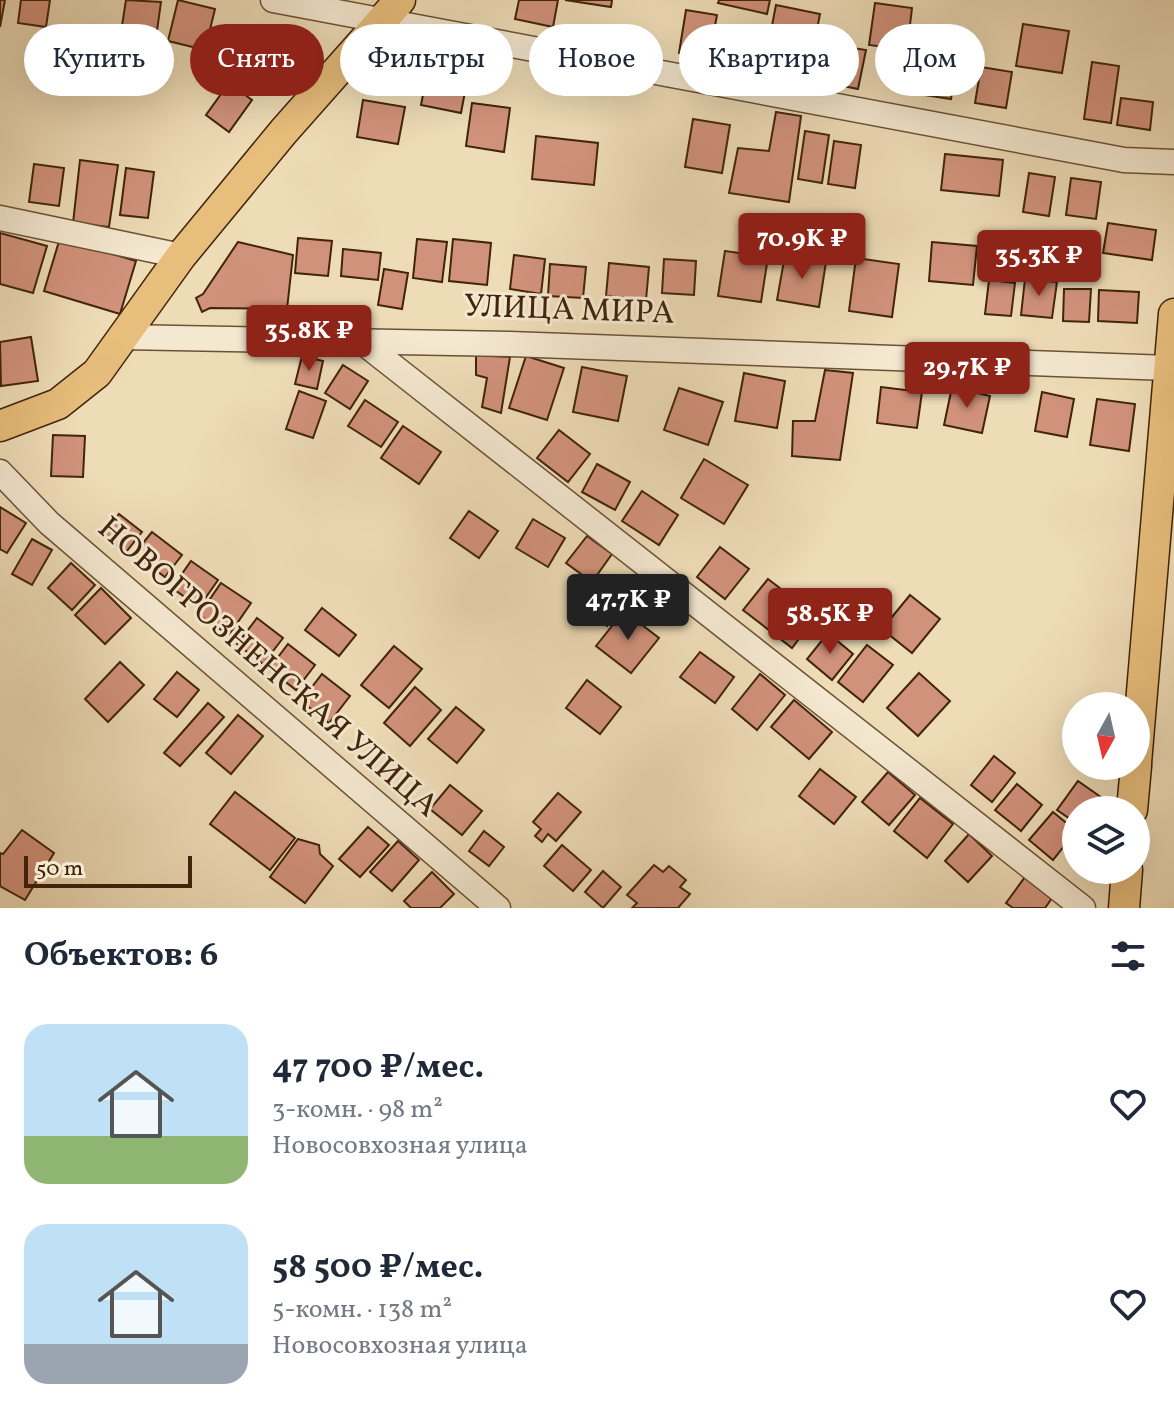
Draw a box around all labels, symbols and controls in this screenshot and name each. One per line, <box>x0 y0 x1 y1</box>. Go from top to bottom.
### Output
chip: Купить <box>24 24 174 96</box>
chip: Снять <box>190 24 324 96</box>
chip: Фильтры <box>340 24 513 96</box>
chip: Новое <box>529 24 663 96</box>
chip: Квартира <box>679 24 859 96</box>
chip: Дом <box>875 24 985 96</box>
pin: 70.9K ₽ <box>728 213 876 281</box>
text: 70.9K ₽ <box>756 221 848 257</box>
pin: 35.3K ₽ <box>965 230 1113 298</box>
text: 35.3K ₽ <box>995 238 1083 274</box>
street label: УЛИЦА МИРА <box>463 285 675 337</box>
pin: 35.8K ₽ <box>235 305 383 373</box>
text: 35.8K ₽ <box>264 313 354 349</box>
pin: 29.7K ₽ <box>893 342 1041 410</box>
text: 29.7K ₽ <box>923 350 1011 386</box>
street label: НОВОГРОЗНЕНСКАЯ УЛИЦА <box>87 508 447 828</box>
pin: 47.7K ₽ <box>554 574 702 642</box>
text: 47.7K ₽ <box>585 582 671 618</box>
pin: 58.5K ₽ <box>756 588 904 656</box>
text: 58.5K ₽ <box>786 596 874 632</box>
north arrow <box>1062 692 1150 780</box>
map controls <box>1062 692 1150 884</box>
button: layers <box>1062 796 1150 884</box>
scale bar <box>24 852 192 888</box>
text: 50 m <box>36 854 83 885</box>
text: Объектов: 6 <box>24 933 219 980</box>
icon: filters <box>1106 934 1150 978</box>
text: 47 700 ₽/мес. <box>272 1045 484 1092</box>
icon: home <box>88 1056 184 1152</box>
icon: heart <box>1106 1082 1150 1126</box>
text: 3-комн. · 98 m² <box>272 1092 443 1128</box>
text: Новосовхозная улица <box>272 1128 528 1164</box>
text: 58 500 ₽/мес. <box>272 1245 483 1292</box>
icon: home <box>88 1256 184 1352</box>
icon: heart <box>1106 1282 1150 1326</box>
text: 5-комн. · 138 m² <box>272 1292 452 1328</box>
text: Новосовхозная улица <box>272 1328 528 1364</box>

